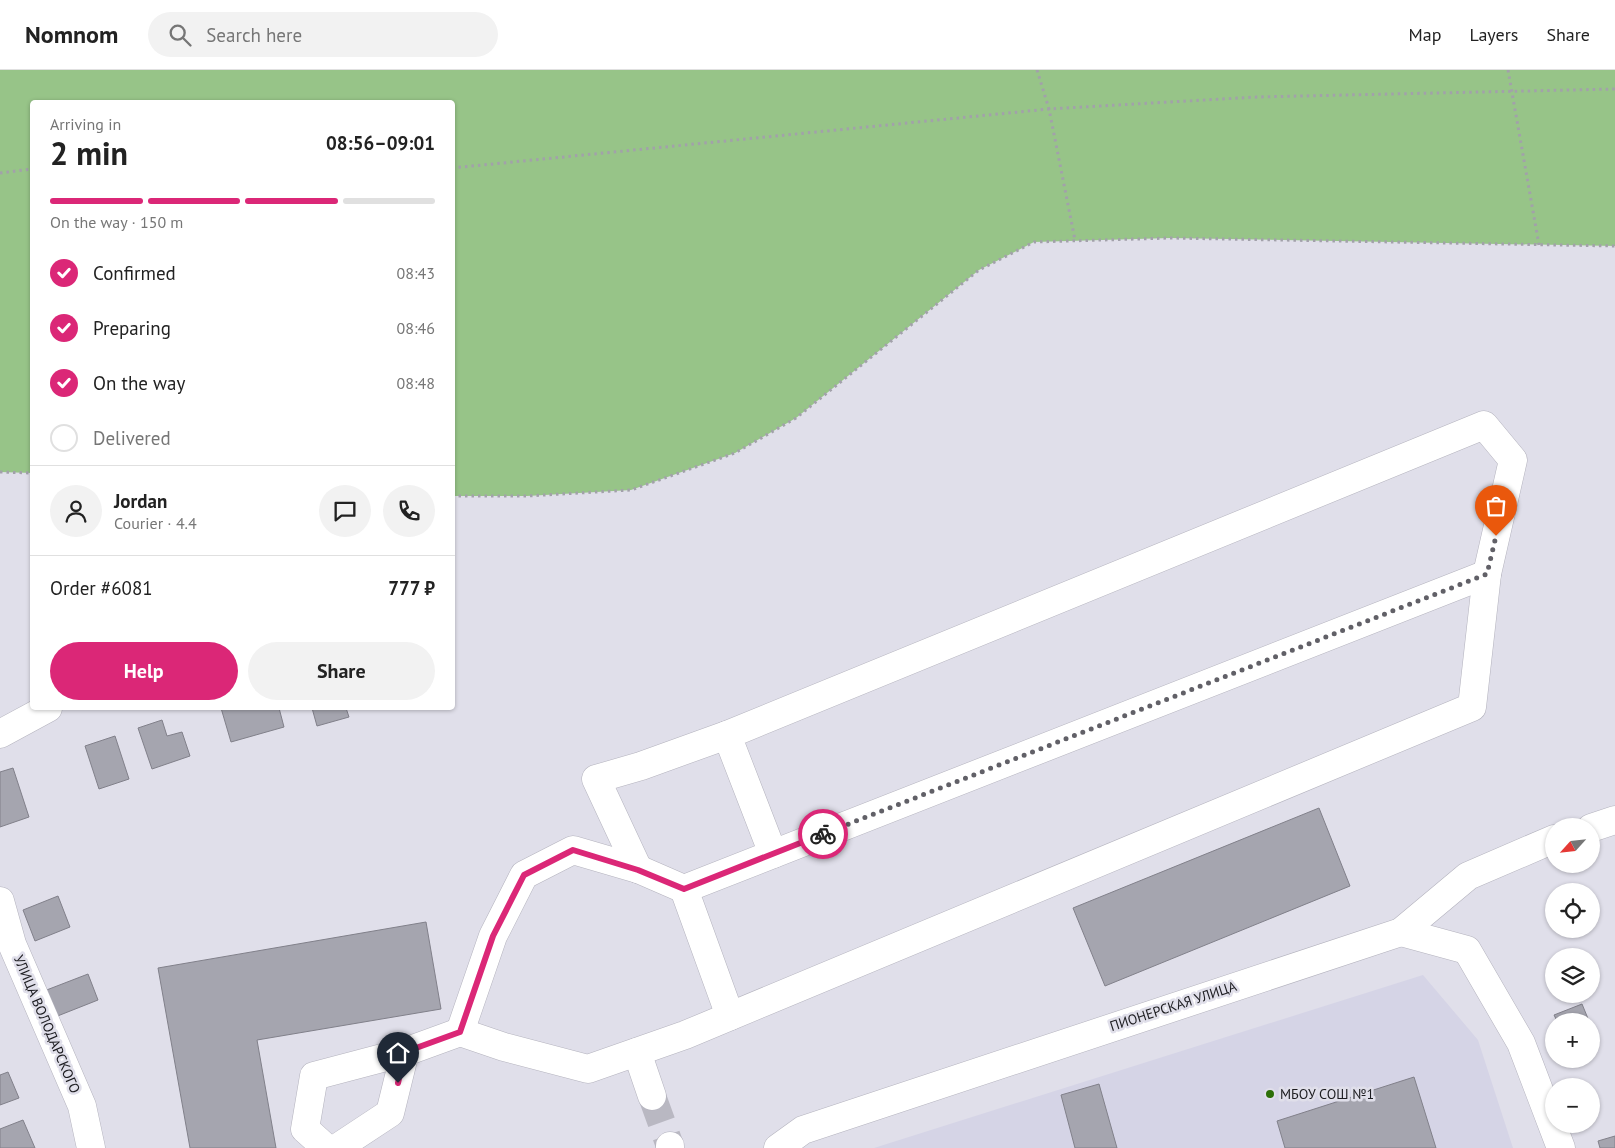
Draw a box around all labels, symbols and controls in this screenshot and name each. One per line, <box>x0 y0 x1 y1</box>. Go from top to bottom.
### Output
search box <box>148 12 498 57</box>
text: Nomnom <box>25 19 118 50</box>
icon: search <box>166 21 194 49</box>
text: Search here <box>206 23 302 47</box>
text: Map <box>1409 23 1441 46</box>
text: Layers <box>1469 23 1518 46</box>
text: Share <box>1546 23 1590 46</box>
text: Arriving in <box>50 114 121 134</box>
text: 08:56–09:01 <box>326 131 435 155</box>
text: 2 min <box>50 132 128 174</box>
text: On the way · 150 m <box>50 212 183 232</box>
icon: check <box>50 259 78 287</box>
text: Confirmed <box>93 261 176 285</box>
text: 08:43 <box>397 263 435 283</box>
icon: check <box>50 314 78 342</box>
text: Preparing <box>93 316 171 340</box>
text: 08:46 <box>397 318 435 338</box>
icon: check <box>50 369 78 397</box>
text: On the way <box>93 371 185 395</box>
text: 08:48 <box>397 373 435 393</box>
text: Delivered <box>93 426 171 450</box>
button: person <box>50 485 102 537</box>
button: chat <box>319 485 371 537</box>
button: phone <box>383 485 435 537</box>
pin <box>1475 485 1517 536</box>
text: Jordan <box>114 489 167 513</box>
icon: bag <box>1482 492 1510 520</box>
text: Courier · 4.4 <box>114 513 197 533</box>
text: Order #6081 <box>50 576 153 600</box>
text: 777 ₽ <box>388 576 435 600</box>
button: Help <box>50 642 238 700</box>
button: Share <box>248 642 435 700</box>
courier <box>798 809 848 859</box>
north arrow <box>1545 818 1600 872</box>
map controls <box>1545 818 1600 1133</box>
icon: bike <box>809 820 837 848</box>
button: locate <box>1545 883 1600 938</box>
button: layers <box>1545 948 1600 1003</box>
street label: УЛИЦА ВОЛОДАРСКОГО <box>10 952 84 1096</box>
street label: ПИОНЕРСКАЯ УЛИЦА <box>1107 977 1239 1035</box>
button: + <box>1545 1013 1600 1068</box>
pin <box>377 1032 419 1083</box>
icon: home <box>384 1039 412 1067</box>
button: − <box>1545 1078 1600 1133</box>
place label: МБОУ СОШ №1 <box>1280 1085 1374 1103</box>
marker: МБОУ СОШ №1 <box>1264 1088 1276 1100</box>

